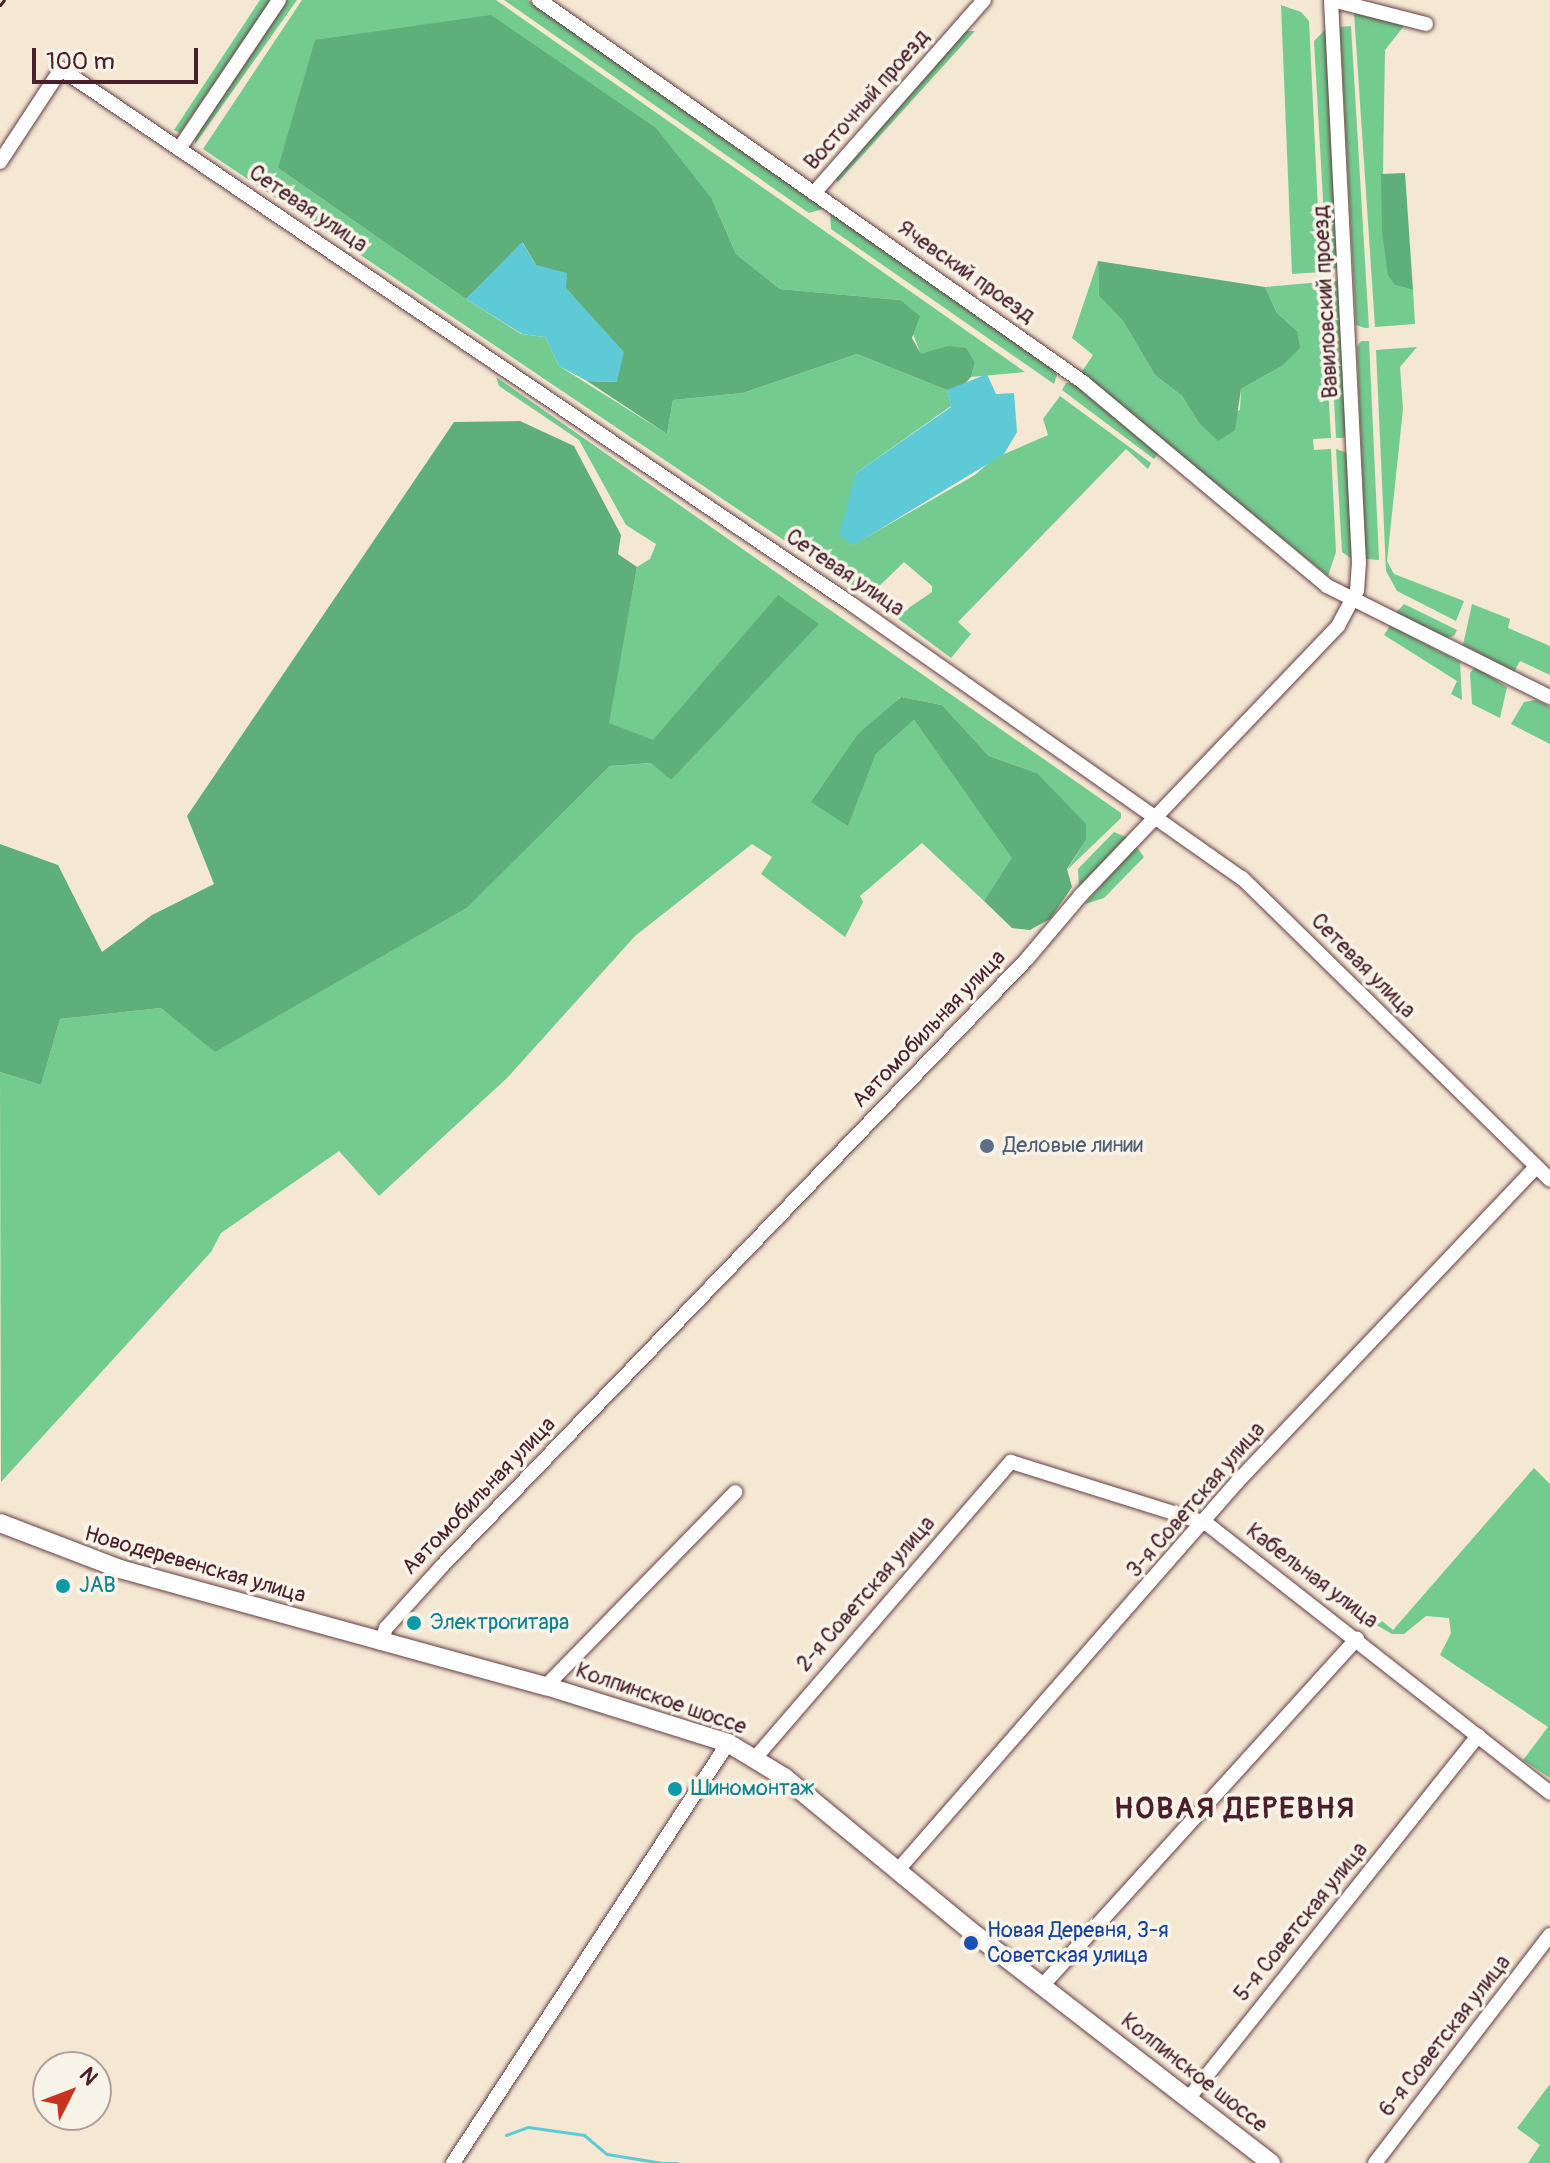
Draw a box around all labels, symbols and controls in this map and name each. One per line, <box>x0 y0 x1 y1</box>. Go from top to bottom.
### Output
street label: Восточный проезд <box>799 24 935 176</box>
scale bar <box>36 32 202 82</box>
text: 100 m <box>46 47 115 76</box>
street label: Сетевая улица <box>244 160 372 258</box>
street label: Вавиловский проезд <box>1308 205 1344 399</box>
street label: Ячевский проезд <box>892 215 1040 329</box>
street label: Сетевая улица <box>781 524 909 622</box>
street label: Сетевая улица <box>1305 908 1421 1024</box>
street label: Автомобильная улица <box>847 944 1011 1114</box>
place label: Деловые линии <box>1003 1133 1143 1159</box>
marker: Деловые линии <box>978 1137 996 1155</box>
street label: Автомобильная улица <box>397 1411 561 1581</box>
street label: 3-я Советская улица <box>1121 1417 1271 1583</box>
street label: 2-я Советская улица <box>791 1511 941 1677</box>
street label: Кабельная улица <box>1241 1518 1383 1634</box>
street label: Новодеревенская улица <box>81 1521 309 1609</box>
place label: JAB <box>79 1573 116 1599</box>
marker: JAB <box>54 1577 72 1595</box>
place label: Электрогитара <box>430 1610 569 1636</box>
marker: Электрогитара <box>405 1614 423 1632</box>
street label: Колпинское шоссе <box>572 1657 750 1741</box>
place label: Шиномонтаж <box>691 1776 814 1802</box>
marker: Шиномонтаж <box>666 1780 684 1798</box>
district label: НОВАЯ ДЕРЕВНЯ <box>1114 1791 1356 1827</box>
street label: 5-я Советская улица <box>1229 1837 1373 2007</box>
place label: Новая Деревня, 3-я Советская улица <box>987 1917 1169 1968</box>
marker: Новая Деревня, 3-я Советская улица <box>962 1934 980 1952</box>
street label: 6-я Советская улица <box>1374 1950 1516 2122</box>
street label: Колпинское шоссе <box>1116 2008 1272 2138</box>
north arrow <box>32 2051 112 2131</box>
text: N <box>73 2061 104 2091</box>

